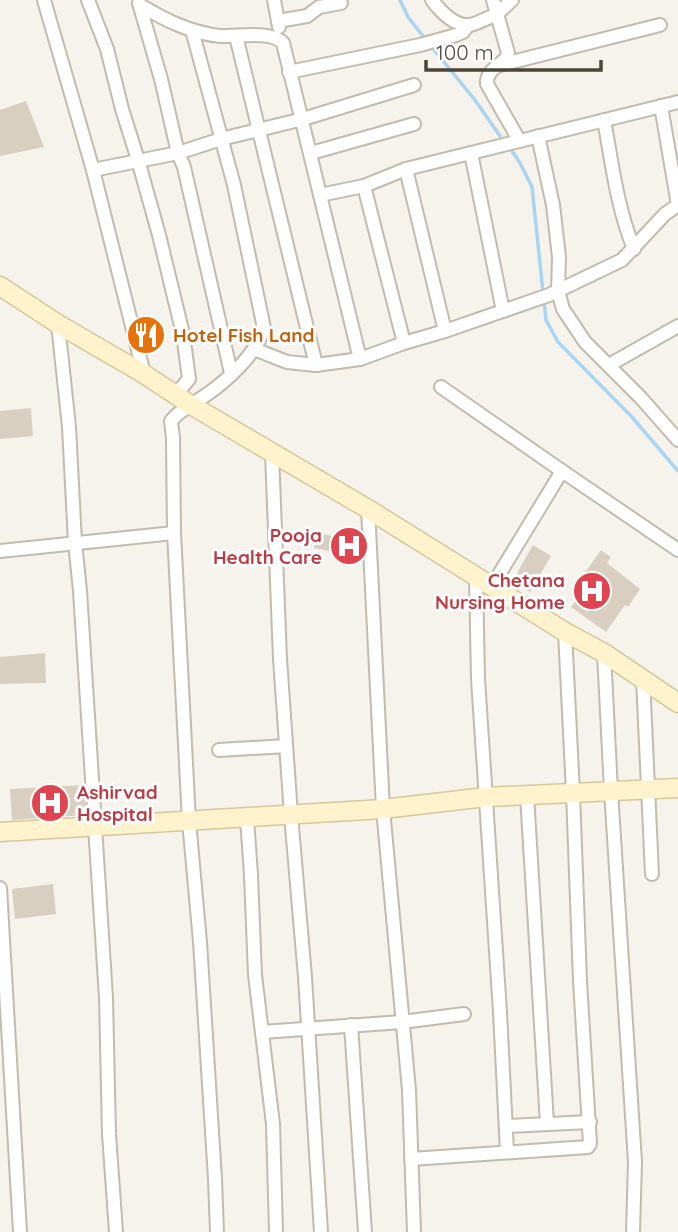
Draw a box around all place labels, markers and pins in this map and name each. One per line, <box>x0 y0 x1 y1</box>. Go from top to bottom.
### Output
restaurant icon: Hotel Fish Land <box>125 314 167 356</box>
place label: Hotel Fish Land <box>173 323 315 347</box>
place label: Pooja Health Care <box>213 523 322 569</box>
hospital icon: Pooja Health Care <box>328 525 370 567</box>
place label: Chetana Nursing Home <box>435 568 565 614</box>
hospital icon: Chetana Nursing Home <box>571 570 613 612</box>
place label: Ashirvad Hospital <box>77 780 158 826</box>
hospital icon: Ashirvad Hospital <box>29 782 71 824</box>

